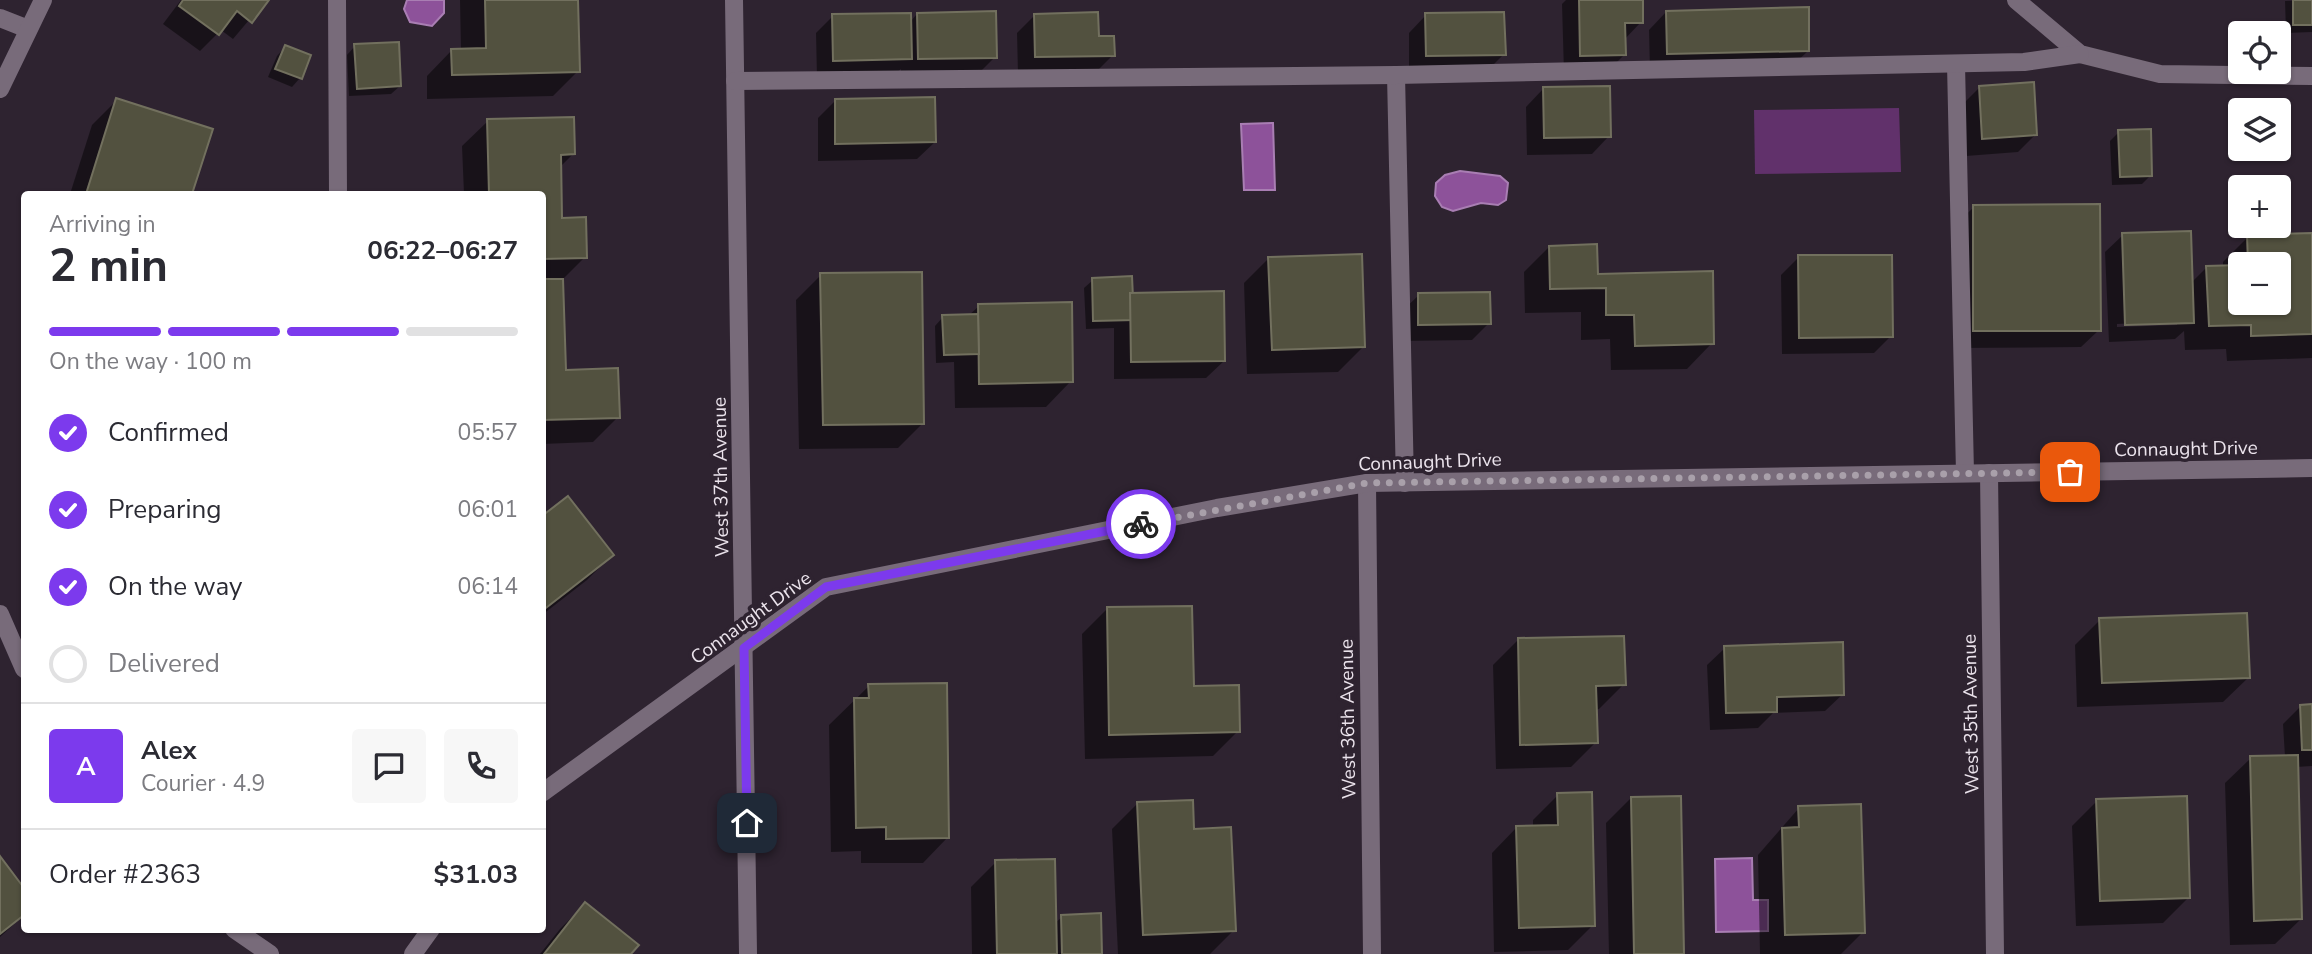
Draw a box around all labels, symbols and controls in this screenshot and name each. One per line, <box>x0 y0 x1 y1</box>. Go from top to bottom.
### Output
map controls <box>2228 21 2291 315</box>
button: locate <box>2228 21 2291 84</box>
button: layers <box>2228 98 2291 161</box>
button: + <box>2228 175 2291 238</box>
text: Arriving in <box>49 209 156 240</box>
text: 06:22–06:27 <box>367 233 518 268</box>
text: 2 min <box>49 234 168 297</box>
button: − <box>2228 252 2291 315</box>
text: On the way · 100 m <box>49 346 252 377</box>
street label: West 37th Avenue <box>707 397 735 557</box>
icon: check <box>49 414 87 452</box>
text: Confirmed <box>108 415 229 450</box>
text: 05:57 <box>458 417 518 448</box>
street label: Connaught Drive <box>2114 435 2258 463</box>
pin <box>2040 442 2100 502</box>
street label: Connaught Drive <box>1358 447 1502 477</box>
icon: bag <box>2051 453 2089 491</box>
courier <box>1106 489 1176 559</box>
icon: check <box>49 491 87 529</box>
text: Preparing <box>108 492 221 527</box>
text: 06:01 <box>458 494 518 525</box>
icon: bike <box>1122 505 1160 543</box>
street label: Connaught Drive <box>685 565 817 671</box>
icon: check <box>49 568 87 606</box>
text: On the way <box>108 569 242 604</box>
text: 06:14 <box>458 571 518 602</box>
street label: West 35th Avenue <box>1957 634 1985 794</box>
street label: West 36th Avenue <box>1334 639 1362 799</box>
text: Delivered <box>108 646 220 681</box>
button: chat <box>352 729 426 803</box>
button: phone <box>444 729 518 803</box>
text: Alex <box>141 733 197 768</box>
text: A <box>76 749 96 784</box>
text: Courier · 4.9 <box>141 768 265 799</box>
pin <box>717 793 777 853</box>
icon: home <box>728 804 766 842</box>
text: Order #2363 <box>49 857 201 892</box>
text: $31.03 <box>434 857 518 892</box>

